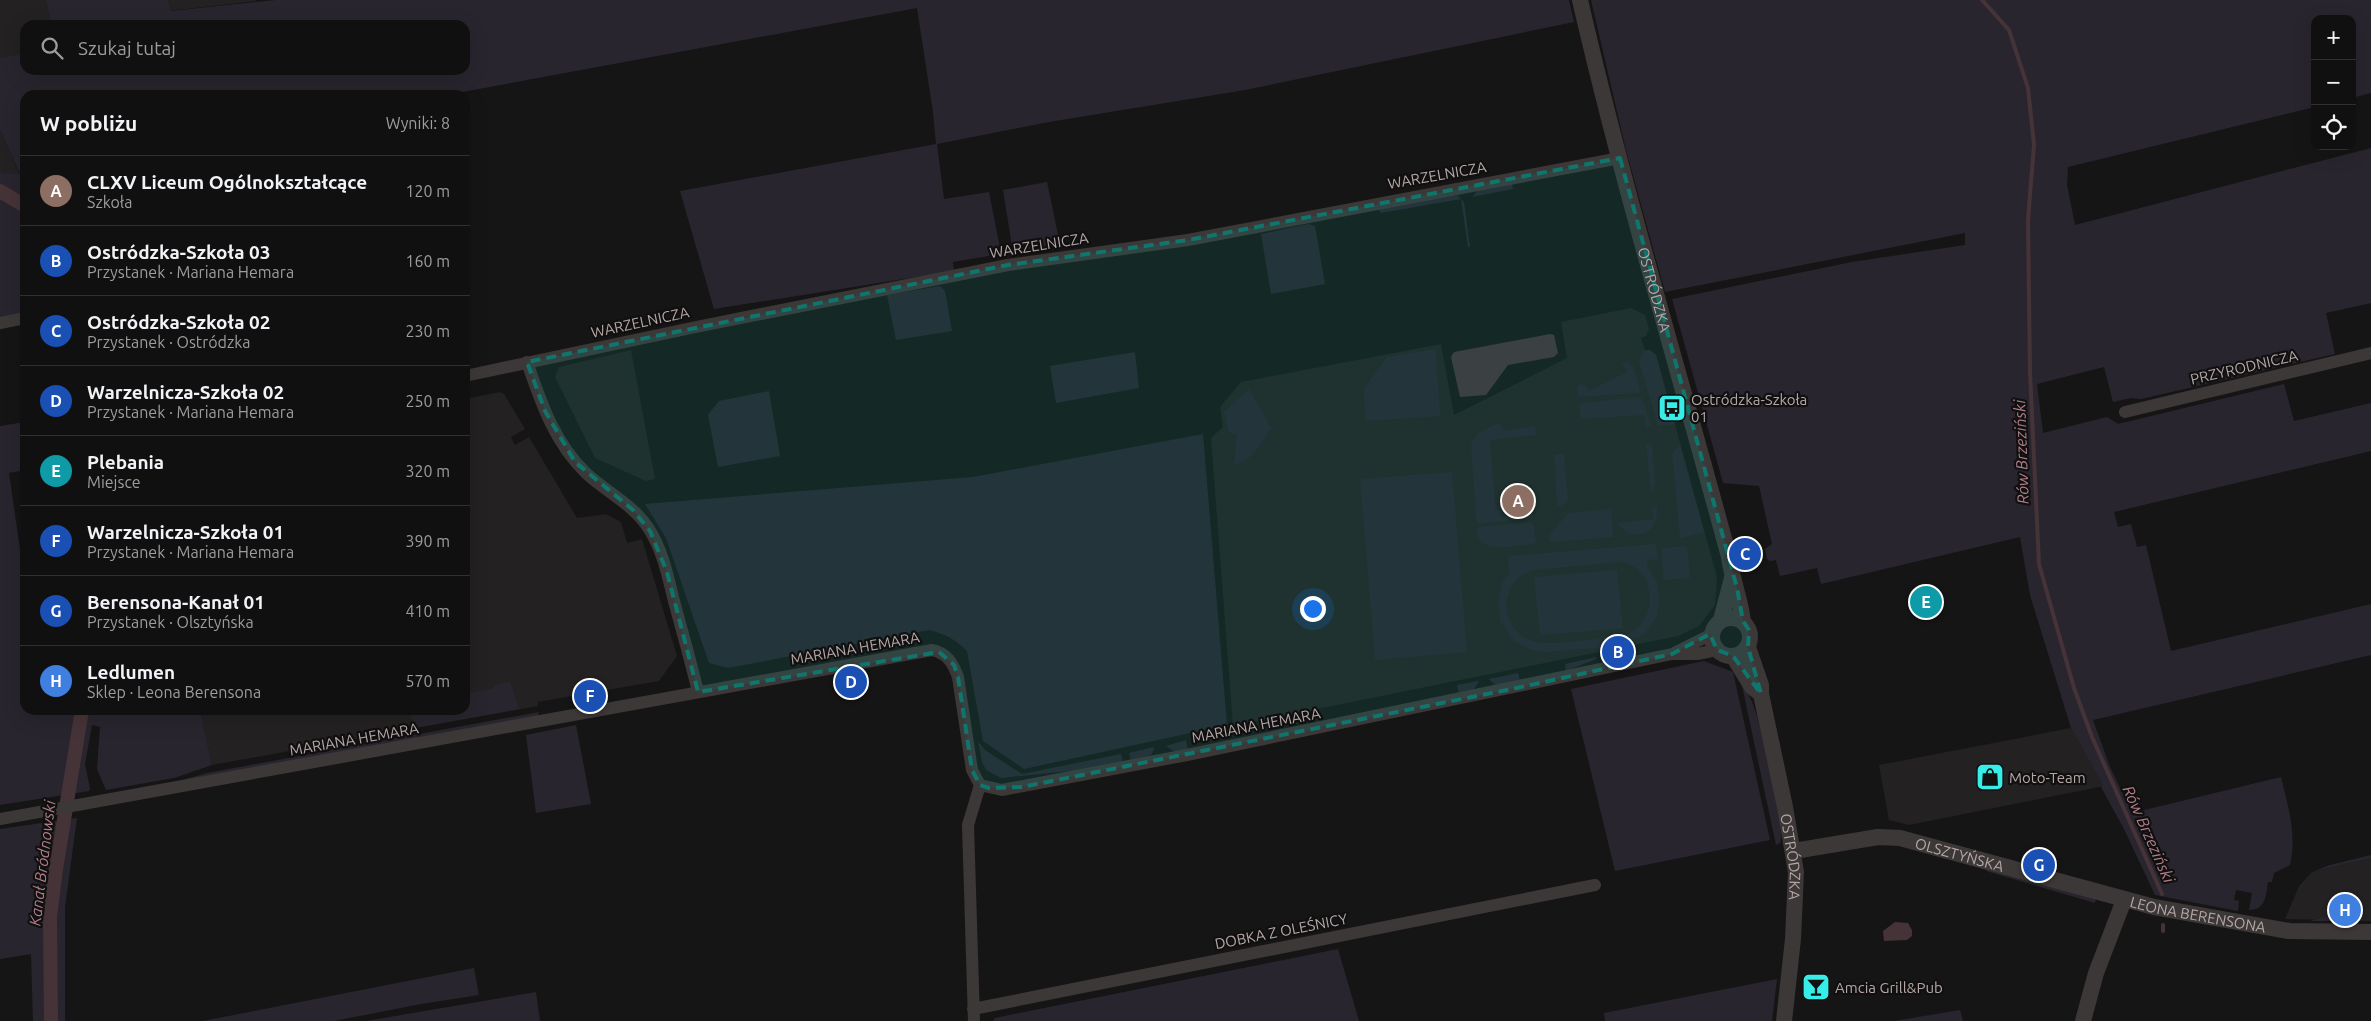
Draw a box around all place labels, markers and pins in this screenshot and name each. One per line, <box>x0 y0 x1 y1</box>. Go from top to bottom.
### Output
place label: Ostródzka-Szkoła 01 <box>1691 391 1807 425</box>
bus stop icon: Ostródzka-Szkoła 01 <box>1657 393 1687 423</box>
pin: A <box>1502 482 1534 520</box>
pin: C <box>1729 535 1761 573</box>
pin: E <box>1910 583 1942 621</box>
pin: B <box>1602 633 1634 671</box>
pin: D <box>835 663 867 701</box>
pin: F <box>574 677 606 715</box>
shop icon: Moto-Team <box>1975 762 2005 792</box>
place label: Moto-Team <box>2009 769 2086 786</box>
pin: G <box>2023 846 2055 884</box>
pin: H <box>2329 891 2361 929</box>
bar icon: Amcia Grill&Pub <box>1801 972 1831 1002</box>
place label: Amcia Grill&Pub <box>1835 979 1943 996</box>

